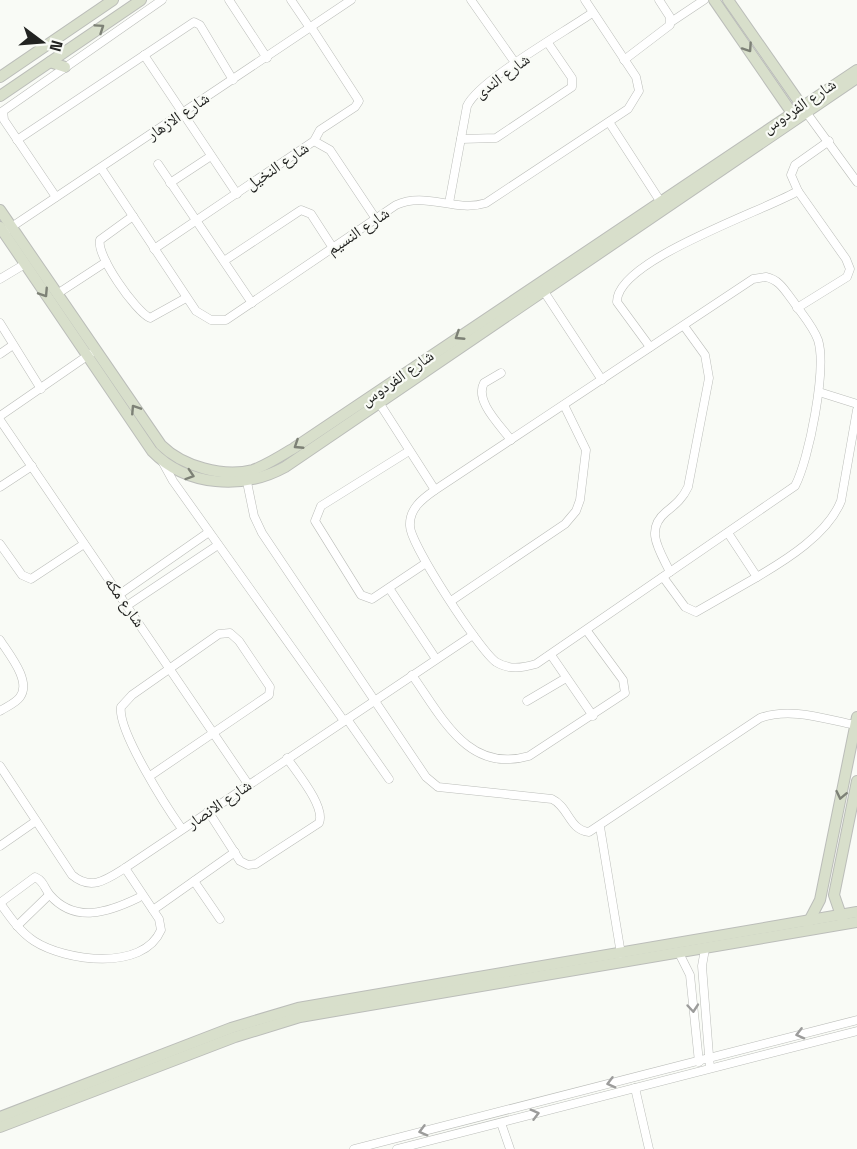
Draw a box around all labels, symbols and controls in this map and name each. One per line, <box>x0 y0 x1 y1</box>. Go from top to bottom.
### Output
north arrow <box>12 12 72 72</box>
one-way arrow <box>94 24 105 35</box>
text: N <box>44 38 68 54</box>
one-way arrow <box>740 42 751 53</box>
street label: شارع الندى <box>470 49 534 103</box>
street label: شارع الفردوس <box>758 74 840 138</box>
street label: شارع الازهار <box>142 87 213 145</box>
street label: شارع النخيل <box>241 137 313 195</box>
street label: شارع النسيم <box>323 202 393 260</box>
one-way arrow <box>37 286 48 297</box>
one-way arrow <box>455 328 466 339</box>
street label: شارع الفردوس <box>356 345 438 411</box>
one-way arrow <box>131 405 142 416</box>
one-way arrow <box>294 438 305 449</box>
one-way arrow <box>184 467 195 480</box>
street label: شارع مكه <box>100 573 150 631</box>
street label: شارع الانصار <box>182 775 255 834</box>
one-way arrow <box>835 790 848 800</box>
one-way arrow <box>686 1004 699 1013</box>
one-way arrow <box>795 1027 805 1040</box>
one-way arrow <box>607 1076 617 1088</box>
one-way arrow <box>530 1109 540 1121</box>
one-way arrow <box>418 1124 428 1137</box>

